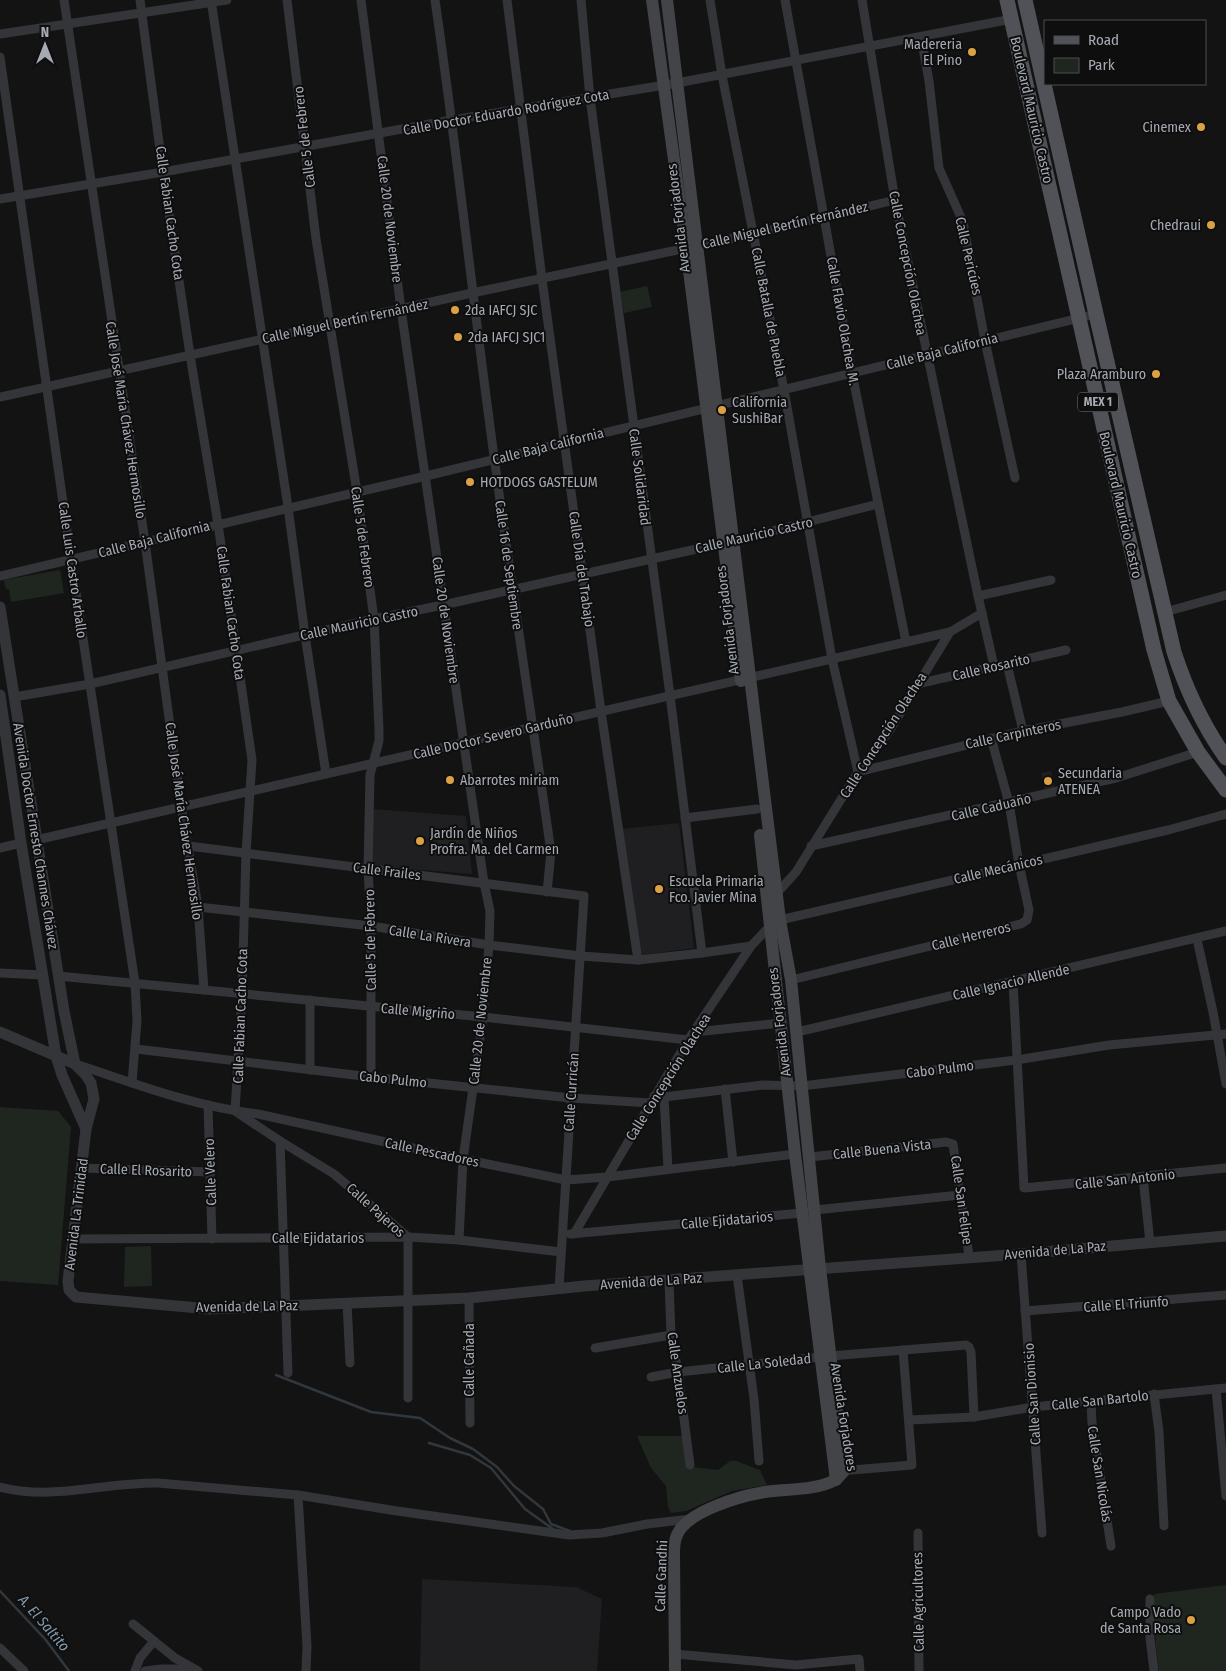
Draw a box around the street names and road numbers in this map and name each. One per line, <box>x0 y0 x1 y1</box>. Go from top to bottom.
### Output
street label: Boulevard Mauricio Castro <box>1006 35 1057 185</box>
street label: Calle 5 de Febrero <box>290 85 319 189</box>
street label: Calle Doctor Eduardo Rodríguez Cota <box>402 86 611 139</box>
street label: Calle Fabian Cacho Cota <box>152 145 187 281</box>
street label: Calle 20 de Noviembre <box>373 155 406 284</box>
street label: Avenida Forjadores <box>663 163 694 273</box>
street label: Calle Concepción Olachea <box>885 189 930 337</box>
street label: Calle Miguel Bertín Fernández <box>701 198 870 253</box>
street label: Calle Pericúes <box>951 215 986 297</box>
street label: Calle Batalla de Puebla <box>748 246 789 378</box>
street label: Calle Flavio Olachea M. <box>823 255 862 387</box>
street label: Calle Miguel Bertín Fernández <box>260 295 430 347</box>
street label: Calle José María Chávez Hermosillo <box>102 320 149 520</box>
street label: Calle Baja California <box>885 329 1000 374</box>
road number: MEX 1 <box>1078 392 1118 412</box>
street label: Calle Baja California <box>491 424 606 469</box>
street label: Calle Solidaridad <box>625 428 654 526</box>
street label: Boulevard Mauricio Castro <box>1095 430 1146 580</box>
street label: Calle 5 de Febrero <box>347 485 378 589</box>
street label: Calle 16 de Septiembre <box>491 499 526 631</box>
street label: Calle Luis Castro Arballo <box>55 501 91 639</box>
street label: Calle Día del Trabajo <box>565 510 598 628</box>
street label: Calle Mauricio Castro <box>694 514 815 557</box>
street label: Calle Baja California <box>97 517 212 562</box>
street label: Calle Fabian Cacho Cota <box>213 545 248 681</box>
street label: Calle 20 de Noviembre <box>428 556 463 685</box>
street label: Avenida Forjadores <box>712 565 743 675</box>
street label: Calle Mauricio Castro <box>299 603 420 644</box>
street label: Calle Rosarito <box>951 650 1031 685</box>
street label: Calle Concepción Olachea <box>836 669 931 801</box>
street label: Calle Doctor Severo Garduño <box>411 710 575 763</box>
street label: Calle Carpinteros <box>964 716 1063 753</box>
street label: Calle José María Chávez Hermosillo <box>161 721 206 921</box>
street label: Avenida Doctor Ernesto Channes Chávez <box>9 722 62 951</box>
street label: Calle Caduaño <box>950 790 1033 825</box>
street label: Calle Mecánicos <box>952 851 1044 888</box>
street label: Calle Frailes <box>352 859 422 884</box>
street label: Calle 5 de Febrero <box>361 889 380 991</box>
street label: Calle Herreros <box>930 918 1012 955</box>
street label: Calle La Rivera <box>388 922 472 951</box>
street label: Calle Fabian Cacho Cota <box>230 948 251 1084</box>
street label: Calle 20 de Noviembre <box>465 957 496 1085</box>
street label: Calle Ignacio Allende <box>951 961 1071 1004</box>
street label: Avenida Forjadores <box>764 967 795 1077</box>
street label: Calle Migriño <box>380 1000 456 1023</box>
street label: Calle Concepción Olachea <box>622 1010 715 1144</box>
street label: Calle Curricán <box>560 1052 583 1132</box>
street label: Cabo Pulmo <box>905 1057 975 1082</box>
street label: Cabo Pulmo <box>358 1067 428 1092</box>
street label: Calle Pescadores <box>383 1134 481 1171</box>
street label: Calle Buena Vista <box>832 1136 932 1163</box>
street label: Calle Velero <box>201 1138 220 1206</box>
street label: Calle San Felipe <box>947 1154 976 1246</box>
street label: Avenida La Trinidad <box>61 1157 92 1271</box>
street label: Calle El Rosarito <box>100 1160 192 1181</box>
street label: Calle San Antonio <box>1074 1166 1176 1193</box>
street label: Calle Pajeros <box>343 1180 408 1241</box>
street label: Calle Ejidatarios <box>680 1208 774 1233</box>
street label: Calle Ejidatarios <box>272 1230 364 1247</box>
street label: Avenida de La Paz <box>1004 1238 1107 1263</box>
street label: Avenida de La Paz <box>600 1269 703 1294</box>
street label: Calle El Triunfo <box>1083 1293 1169 1316</box>
street label: Avenida de La Paz <box>196 1297 299 1316</box>
street label: Calle Cañada <box>461 1323 478 1397</box>
street label: Calle Anzuelos <box>663 1331 692 1415</box>
street label: Calle San Dionisio <box>1020 1342 1045 1446</box>
street label: Calle La Soledad <box>716 1350 812 1377</box>
street label: Avenida Forjadores <box>827 1362 860 1472</box>
street label: Calle San Bartolo <box>1051 1387 1150 1414</box>
street label: Calle San Nicolás <box>1084 1425 1116 1523</box>
street label: Calle Gandhi <box>652 1540 671 1612</box>
street label: Calle Agricultores <box>909 1552 928 1652</box>

